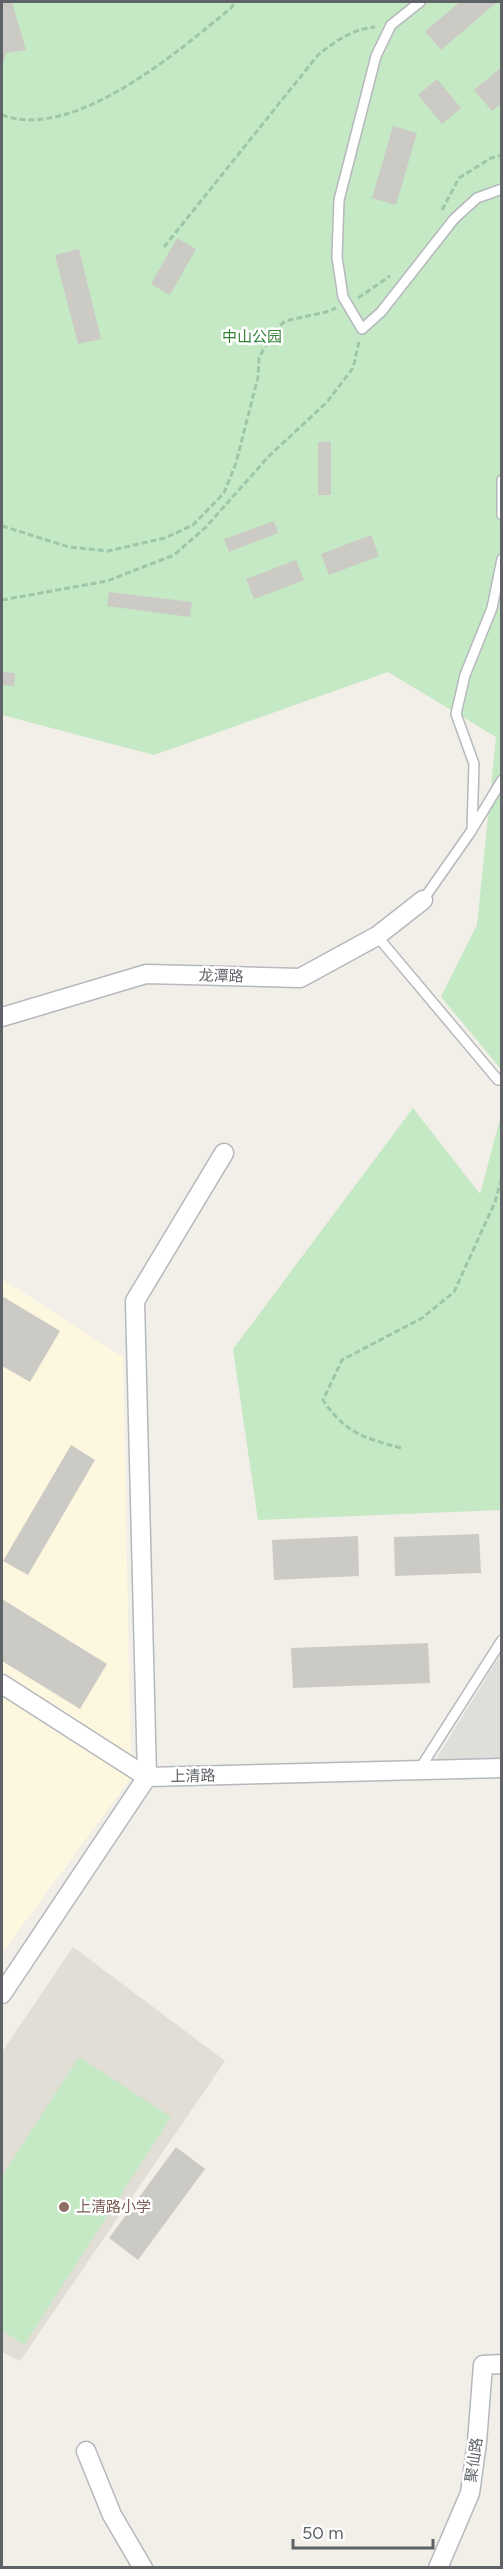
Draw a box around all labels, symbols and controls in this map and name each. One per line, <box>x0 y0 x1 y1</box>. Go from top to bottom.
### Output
park label: 中山公园 <box>222 328 282 346</box>
street label: 龙潭路 <box>198 967 244 985</box>
street label: 上清路 <box>170 1767 216 1785</box>
place label: 上清路小学 <box>76 2198 151 2216</box>
marker: 上清路小学 <box>57 2200 71 2214</box>
street label: 聚仙路 <box>462 2436 486 2484</box>
scale bar <box>293 2512 432 2550</box>
text: 50 m <box>302 2522 344 2544</box>

